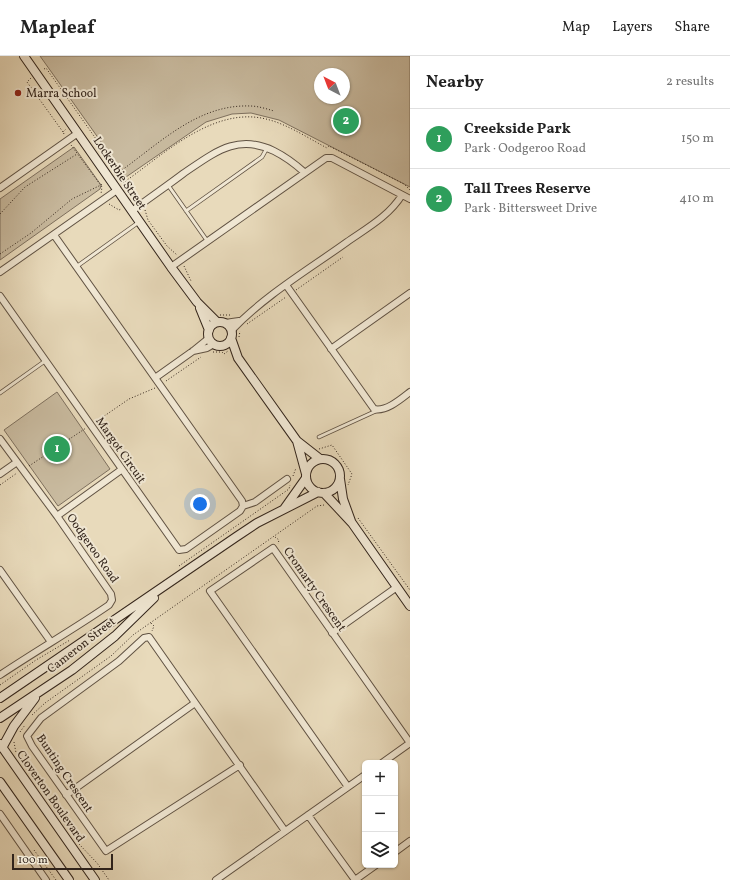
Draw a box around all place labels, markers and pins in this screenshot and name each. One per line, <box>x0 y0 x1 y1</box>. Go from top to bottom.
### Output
place label: Marra School <box>26 86 97 102</box>
marker: Marra School <box>13 88 23 98</box>
pin: 2 <box>333 106 359 136</box>
pin: 1 <box>44 434 70 464</box>

